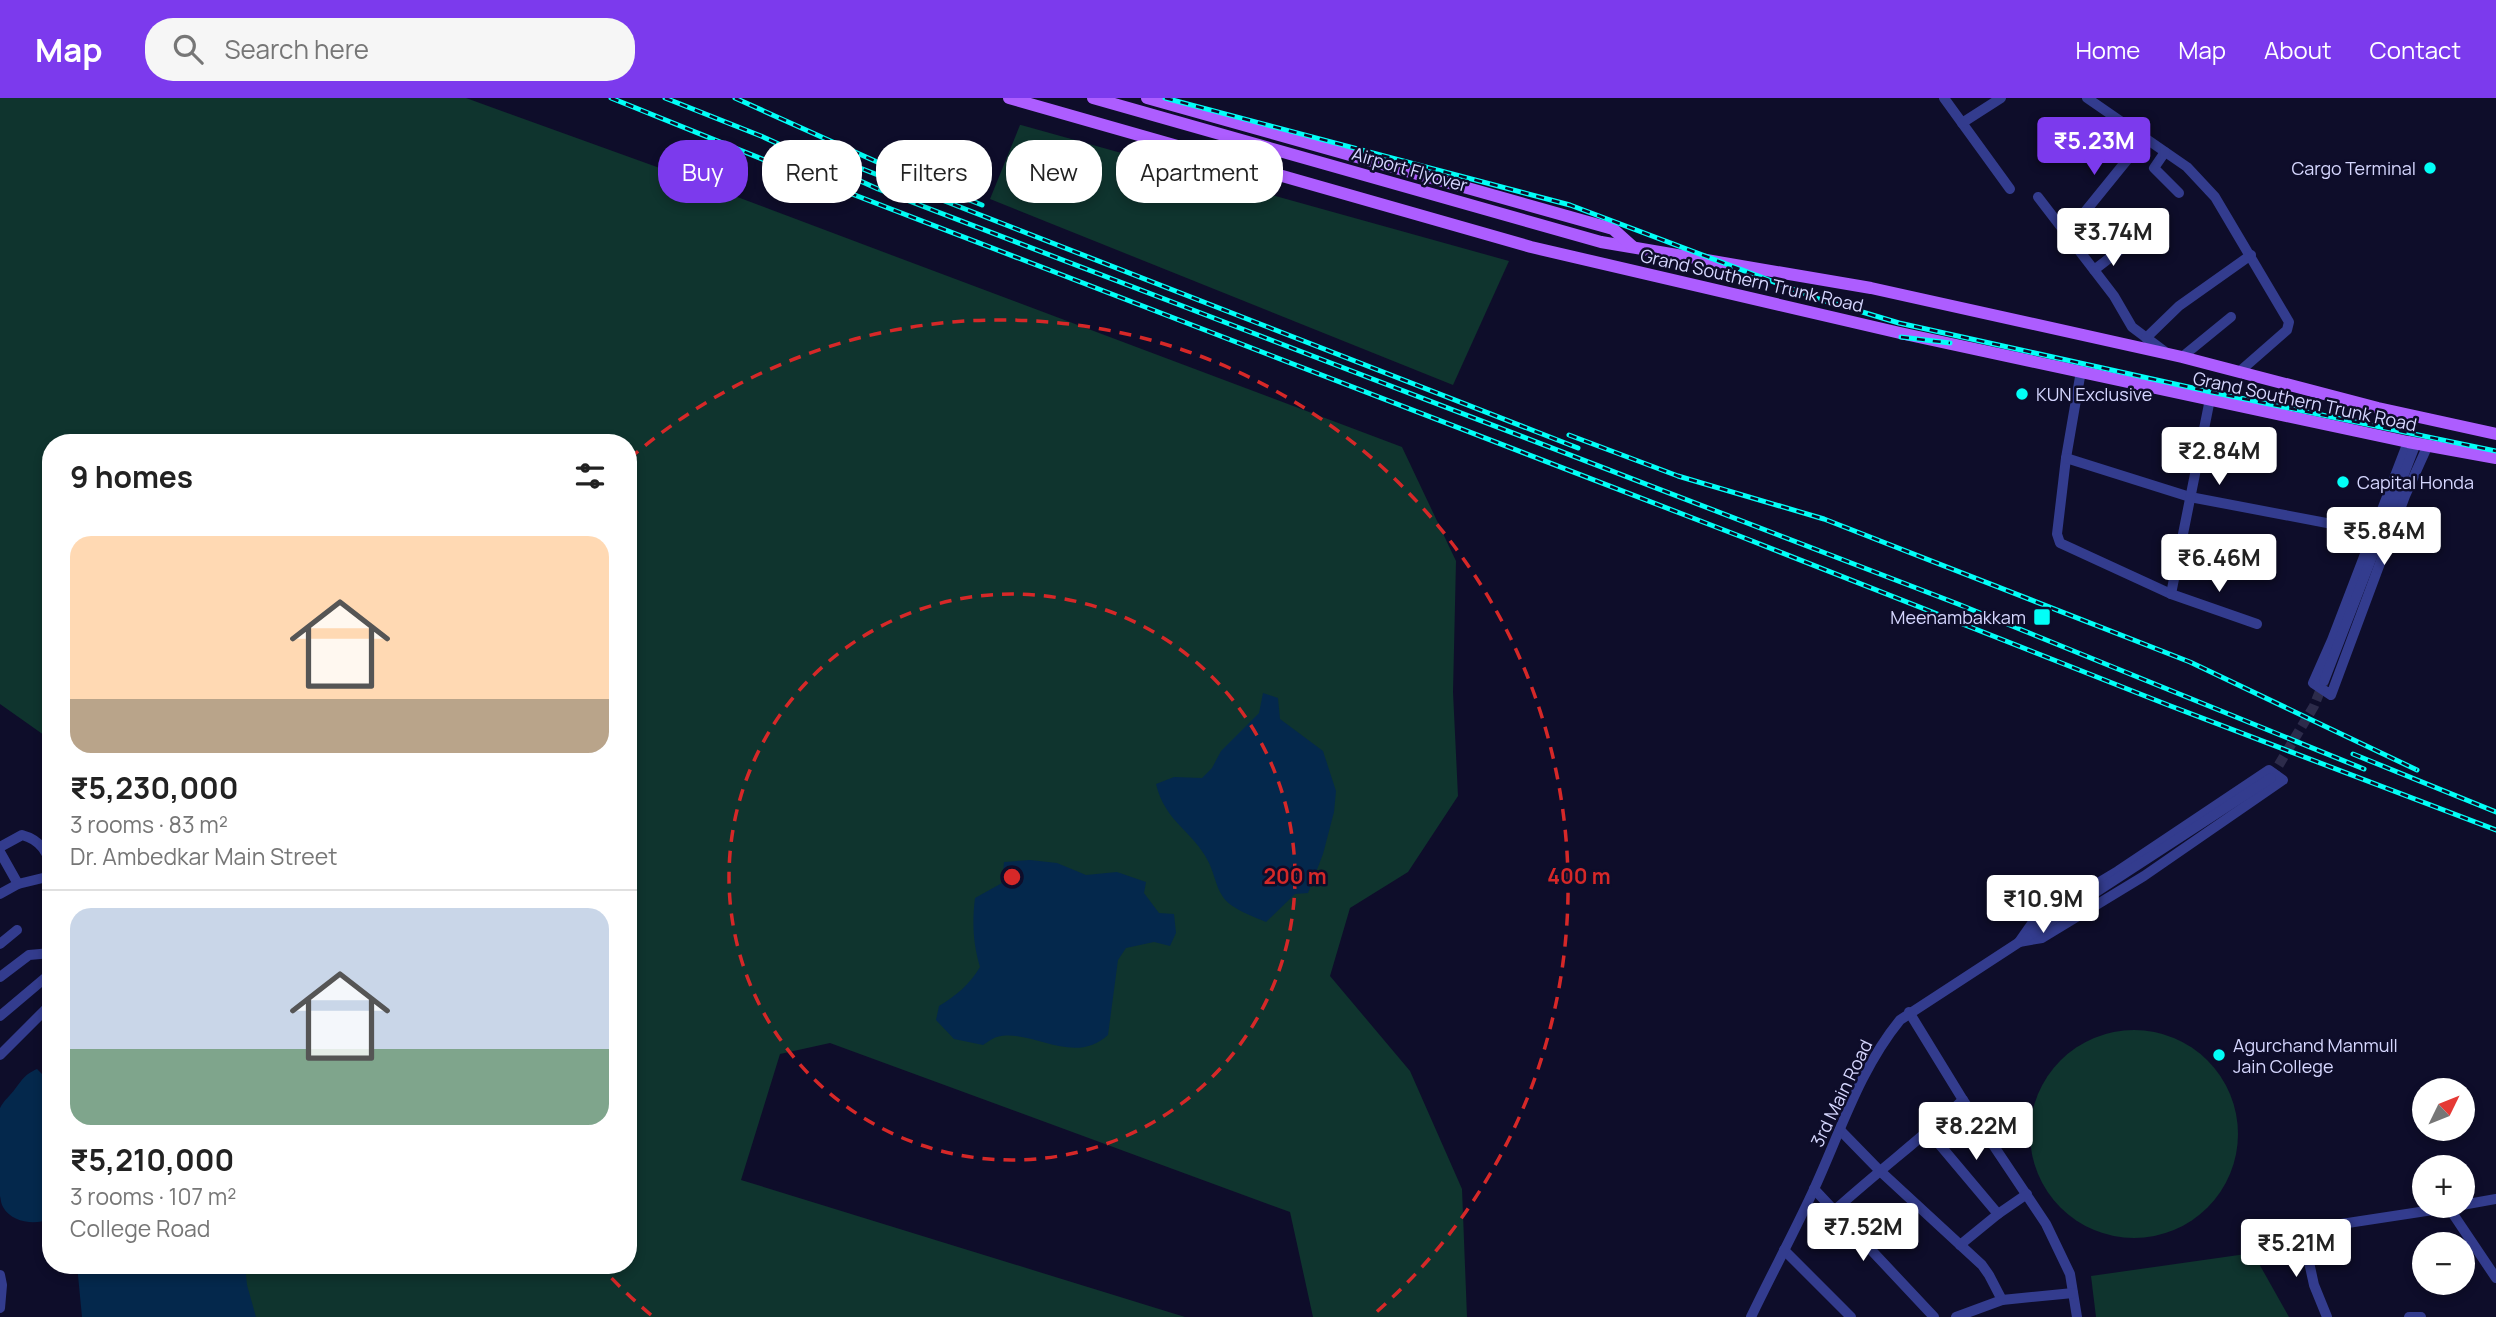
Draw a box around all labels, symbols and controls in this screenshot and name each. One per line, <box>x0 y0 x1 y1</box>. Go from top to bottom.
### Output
search box <box>145 18 635 81</box>
text: Map <box>35 27 103 72</box>
icon: search <box>169 30 207 68</box>
text: Search here <box>225 31 369 67</box>
text: Home <box>2075 33 2140 66</box>
text: Map <box>2178 33 2226 66</box>
text: About <box>2264 33 2332 66</box>
text: Contact <box>2370 33 2461 66</box>
pin: ₹5.23M <box>2037 118 2151 177</box>
text: ₹5.23M <box>2053 124 2135 156</box>
chip: Buy <box>658 140 748 203</box>
chip: Rent <box>762 140 862 203</box>
chip: Filters <box>876 140 992 203</box>
chip: New <box>1006 140 1102 203</box>
chip: Apartment <box>1116 140 1283 203</box>
street label: Airport Flyover <box>1349 141 1471 197</box>
place label: Cargo Terminal <box>2291 156 2416 180</box>
marker: Cargo Terminal <box>2422 160 2438 176</box>
pin: ₹3.74M <box>2056 208 2170 268</box>
text: ₹3.74M <box>2073 215 2153 247</box>
street label: Grand Southern Trunk Road <box>1638 243 1866 317</box>
street label: Grand Southern Trunk Road <box>2191 366 2419 436</box>
place label: KUN Exclusive <box>2036 382 2152 406</box>
marker: KUN Exclusive <box>2014 386 2030 402</box>
pin: ₹2.84M <box>2162 428 2276 487</box>
text: ₹2.84M <box>2178 434 2260 466</box>
text: 9 homes <box>70 456 193 497</box>
icon: filters <box>571 457 609 495</box>
place label: Capital Honda <box>2357 470 2474 494</box>
marker: Capital Honda <box>2335 474 2351 490</box>
pin: ₹5.84M <box>2327 508 2441 567</box>
text: ₹5.84M <box>2343 514 2425 546</box>
pin: ₹6.46M <box>2162 534 2276 594</box>
text: ₹6.46M <box>2177 541 2261 573</box>
icon: home <box>277 581 403 707</box>
place label: Meenambakkam <box>1890 605 2026 629</box>
marker: Meenambakkam <box>2032 607 2052 627</box>
text: ₹5,230,000 <box>70 767 239 808</box>
text: 3 rooms · 83 m² <box>70 808 228 840</box>
text: Dr. Ambedkar Main Street <box>70 840 337 872</box>
text: 200 m <box>1263 862 1327 890</box>
text: 400 m <box>1547 862 1611 890</box>
centre of rings <box>1000 865 1024 889</box>
pin: ₹10.9M <box>1986 876 2100 935</box>
text: ₹10.9M <box>2003 882 2083 914</box>
icon: home <box>277 953 403 1079</box>
place label: Agurchand Manmull Jain College <box>2233 1033 2398 1078</box>
street label: 3rd Main Road <box>1805 1035 1877 1151</box>
marker: Agurchand Manmull Jain College <box>2211 1047 2227 1063</box>
north arrow <box>2412 1078 2474 1141</box>
map controls <box>2412 1078 2475 1295</box>
pin: ₹8.22M <box>1919 1102 2033 1162</box>
text: ₹8.22M <box>1935 1109 2017 1141</box>
text: ₹5,210,000 <box>70 1139 234 1180</box>
button: + <box>2412 1155 2475 1218</box>
text: 3 rooms · 107 m² <box>70 1180 236 1212</box>
pin: ₹7.52M <box>1806 1204 1920 1263</box>
text: ₹7.52M <box>1823 1210 1903 1242</box>
text: College Road <box>70 1212 210 1244</box>
pin: ₹5.21M <box>2239 1220 2353 1279</box>
text: ₹5.21M <box>2257 1226 2335 1258</box>
button: − <box>2412 1232 2475 1295</box>

